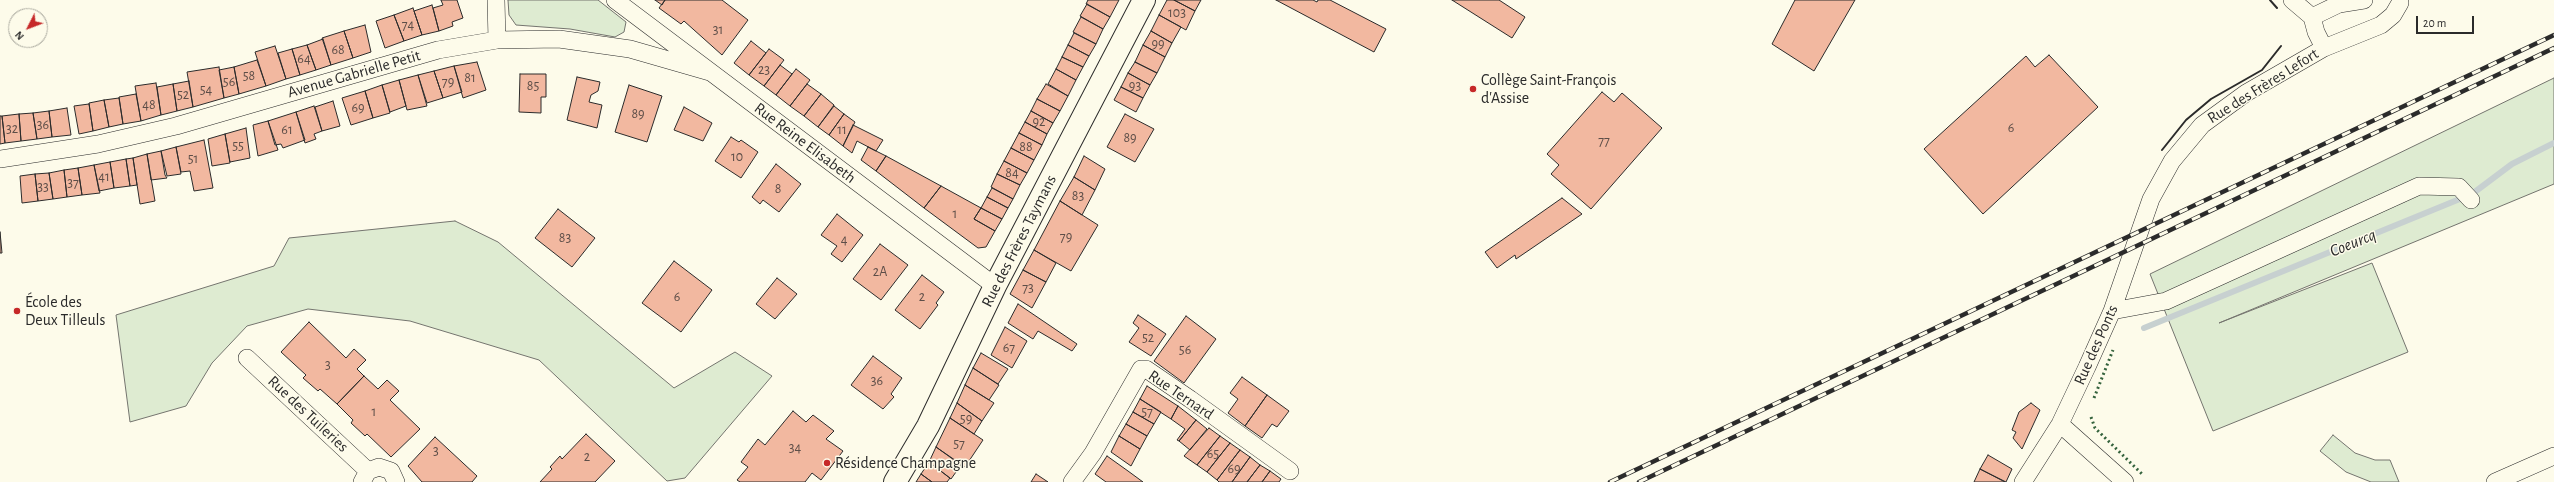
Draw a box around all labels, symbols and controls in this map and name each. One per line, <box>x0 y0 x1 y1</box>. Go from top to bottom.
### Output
house number: 103 <box>1168 5 1186 21</box>
north arrow <box>8 8 48 48</box>
scale bar <box>2418 8 2476 34</box>
house number: 74 <box>402 17 414 33</box>
text: 20 m <box>2423 17 2446 29</box>
house number: 31 <box>713 22 723 38</box>
text: N <box>13 29 26 42</box>
house number: 99 <box>1151 36 1165 52</box>
house number: 68 <box>331 42 345 58</box>
street label: Rue des Frères Lefort <box>2204 44 2322 128</box>
street label: Avenue Gabrielle Petit <box>285 46 423 102</box>
house number: 64 <box>297 51 311 67</box>
house number: 23 <box>758 62 770 78</box>
house number: 58 <box>243 68 255 84</box>
house number: 81 <box>464 70 476 86</box>
place label: Collège Saint-François d'Assise <box>1481 70 1617 108</box>
house number: 56 <box>223 74 235 90</box>
house number: 79 <box>442 74 454 90</box>
house number: 85 <box>527 78 539 94</box>
house number: 93 <box>1129 78 1141 94</box>
house number: 54 <box>200 82 212 98</box>
marker: Collège Saint-François d'Assise <box>1468 84 1478 94</box>
house number: 52 <box>177 87 189 103</box>
house number: 48 <box>142 97 156 113</box>
street label: Rue Reine Elisabeth <box>750 99 860 187</box>
house number: 69 <box>351 100 365 116</box>
house number: 89 <box>631 106 645 122</box>
house number: 92 <box>1033 114 1045 130</box>
house number: 36 <box>37 117 49 133</box>
house number: 6 <box>2008 120 2014 136</box>
house number: 32 <box>6 121 18 137</box>
house number: 61 <box>281 122 293 138</box>
house number: 11 <box>837 122 847 138</box>
house number: 89 <box>1123 130 1137 146</box>
house number: 77 <box>1598 133 1610 149</box>
house number: 55 <box>232 138 244 154</box>
house number: 88 <box>1019 139 1033 155</box>
house number: 10 <box>731 149 743 165</box>
house number: 51 <box>188 151 198 167</box>
house number: 84 <box>1005 165 1019 181</box>
house number: 41 <box>98 169 110 185</box>
street label: Rue des Frères Taymans <box>977 172 1061 310</box>
house number: 37 <box>67 175 79 191</box>
house number: 33 <box>37 179 49 195</box>
house number: 8 <box>775 181 781 197</box>
house number: 83 <box>1072 188 1084 204</box>
house number: 1 <box>953 206 957 222</box>
water label: Coeurcq <box>2327 225 2379 261</box>
house number: 79 <box>1060 229 1072 245</box>
house number: 83 <box>559 230 571 246</box>
house number: 4 <box>841 232 847 248</box>
house number: 2A <box>873 264 887 280</box>
house number: 73 <box>1022 280 1034 296</box>
house number: 6 <box>674 289 680 305</box>
house number: 2 <box>919 289 925 305</box>
place label: École des Deux Tilleuls <box>25 292 105 330</box>
street label: Rue des Ponts <box>2070 302 2122 388</box>
marker: École des Deux Tilleuls <box>12 306 22 316</box>
house number: 52 <box>1142 330 1154 346</box>
house number: 67 <box>1003 340 1015 356</box>
house number: 56 <box>1179 342 1191 358</box>
house number: 3 <box>325 357 331 373</box>
street label: Rue Ternard <box>1145 366 1217 424</box>
street label: Rue des Tuileries <box>264 372 352 456</box>
house number: 36 <box>871 373 883 389</box>
house number: 1 <box>372 404 376 420</box>
house number: 57 <box>1141 404 1153 420</box>
house number: 59 <box>960 411 972 427</box>
house number: 57 <box>953 436 965 452</box>
house number: 34 <box>789 440 801 456</box>
house number: 3 <box>433 443 439 459</box>
house number: 65 <box>1207 446 1219 462</box>
house number: 2 <box>584 449 590 465</box>
place label: Résidence Champagne <box>835 453 976 473</box>
marker: Résidence Champagne <box>822 458 832 468</box>
house number: 69 <box>1227 461 1241 477</box>

